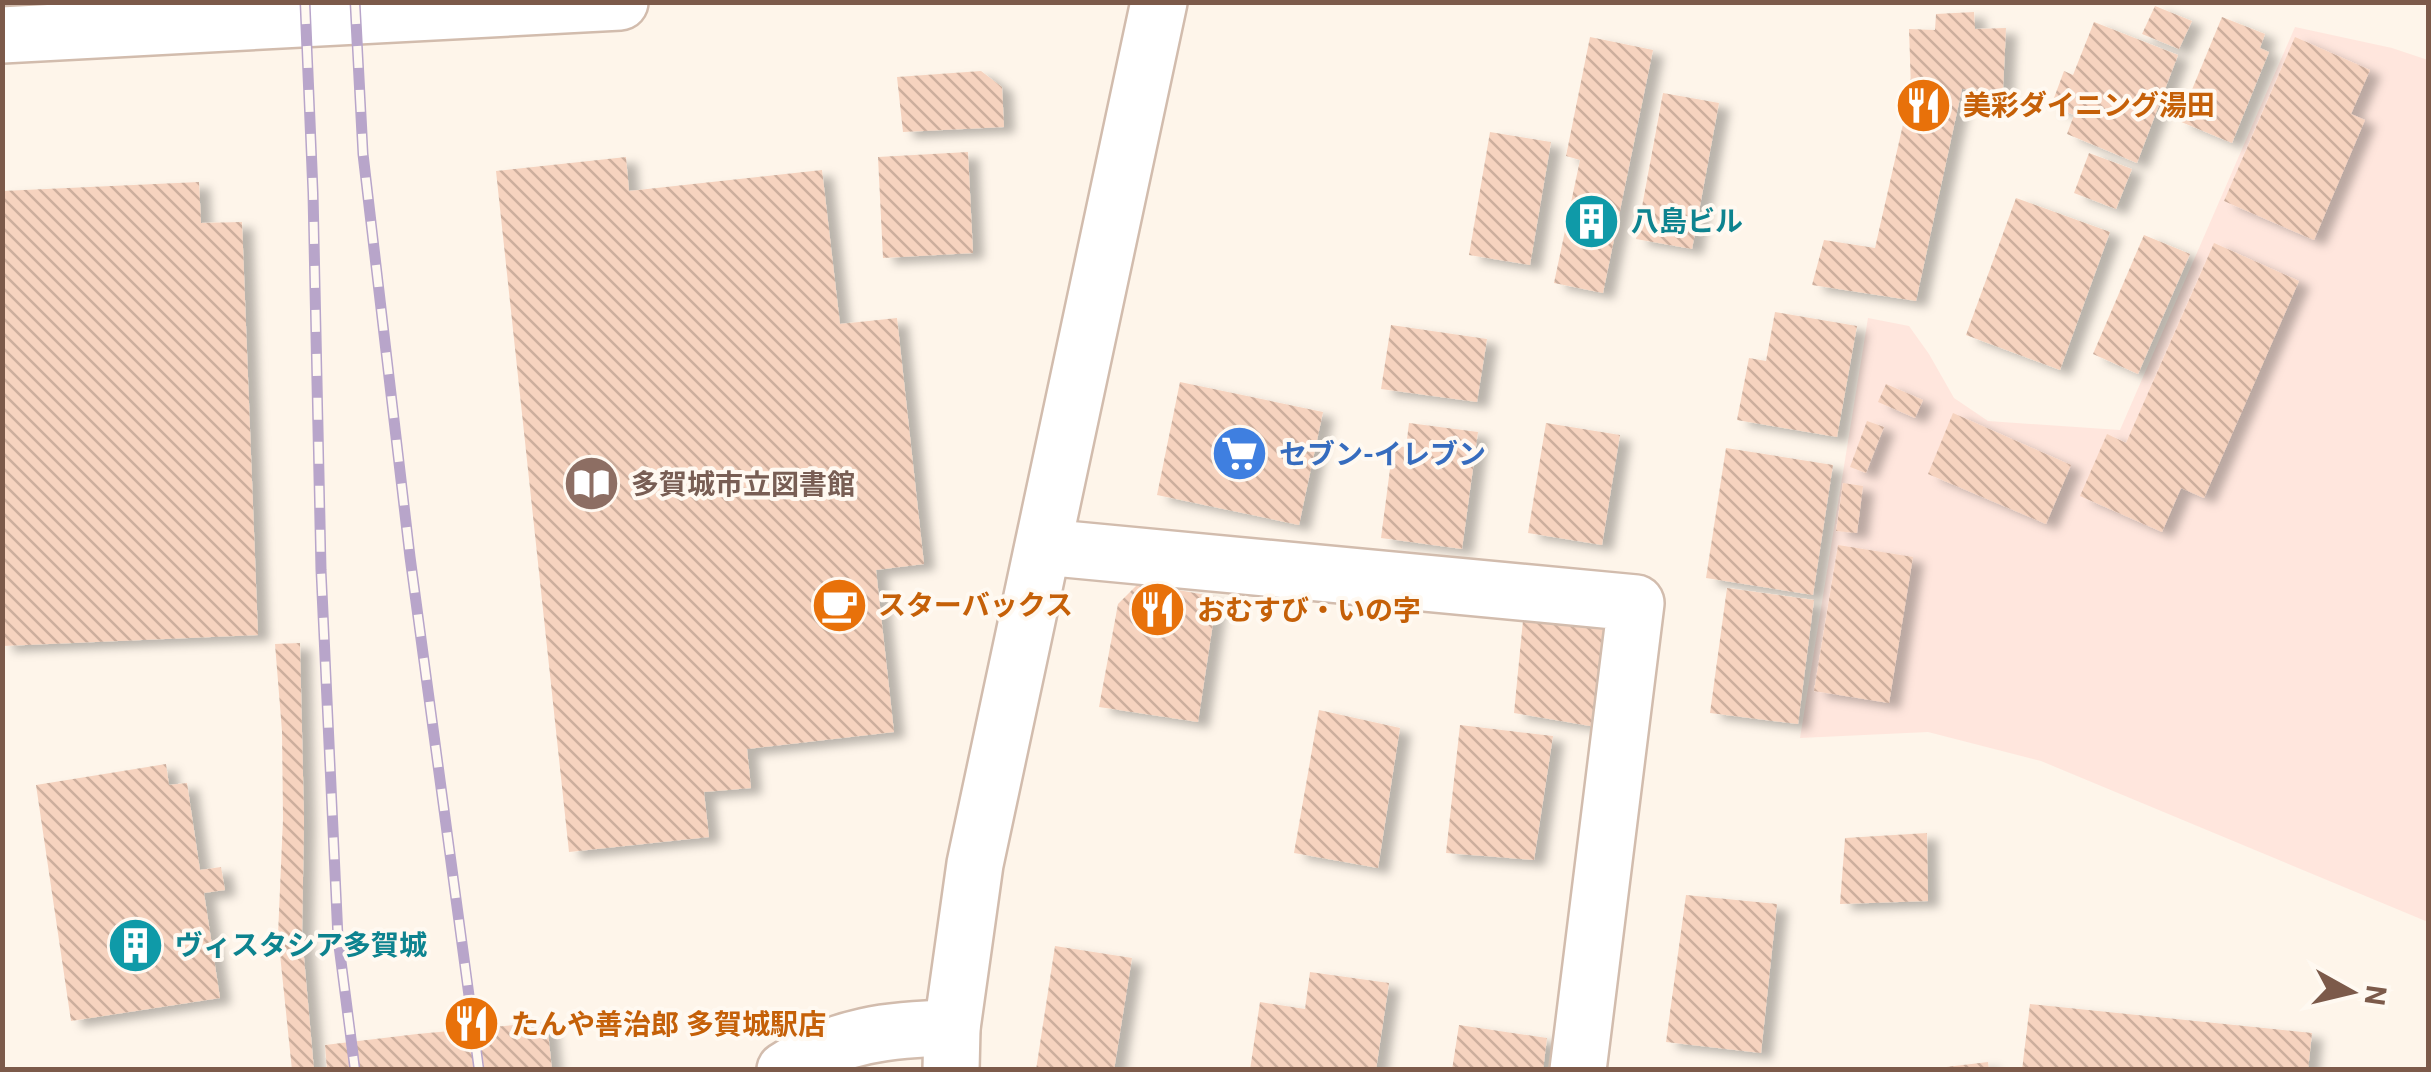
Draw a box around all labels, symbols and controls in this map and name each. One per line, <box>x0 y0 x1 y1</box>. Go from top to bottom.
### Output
restaurant icon: 美彩ダイニング湯田 <box>1894 75 1954 135</box>
place label: 美彩ダイニング湯田 <box>1963 89 2215 122</box>
building icon: 八島ビル <box>1562 191 1622 251</box>
place label: 八島ビル <box>1631 205 1743 238</box>
supermarket icon: セブン-イレブン <box>1210 424 1270 484</box>
place label: セブン-イレブン <box>1279 438 1486 471</box>
library icon: 多賀城市立図書館 <box>562 454 622 514</box>
place label: 多賀城市立図書館 <box>631 468 855 501</box>
cafe icon: スターバックス <box>809 575 869 635</box>
restaurant icon: おむすび・いの字 <box>1128 580 1188 640</box>
place label: スターバックス <box>878 589 1073 622</box>
place label: おむすび・いの字 <box>1197 594 1421 627</box>
building icon: ヴィスタシア多賀城 <box>106 915 166 975</box>
place label: ヴィスタシア多賀城 <box>175 929 427 962</box>
north arrow <box>2301 942 2401 1042</box>
text: N <box>2358 983 2393 1007</box>
restaurant icon: たんや善治郎 多賀城駅店 <box>442 994 502 1054</box>
place label: たんや善治郎 多賀城駅店 <box>511 1008 826 1041</box>

